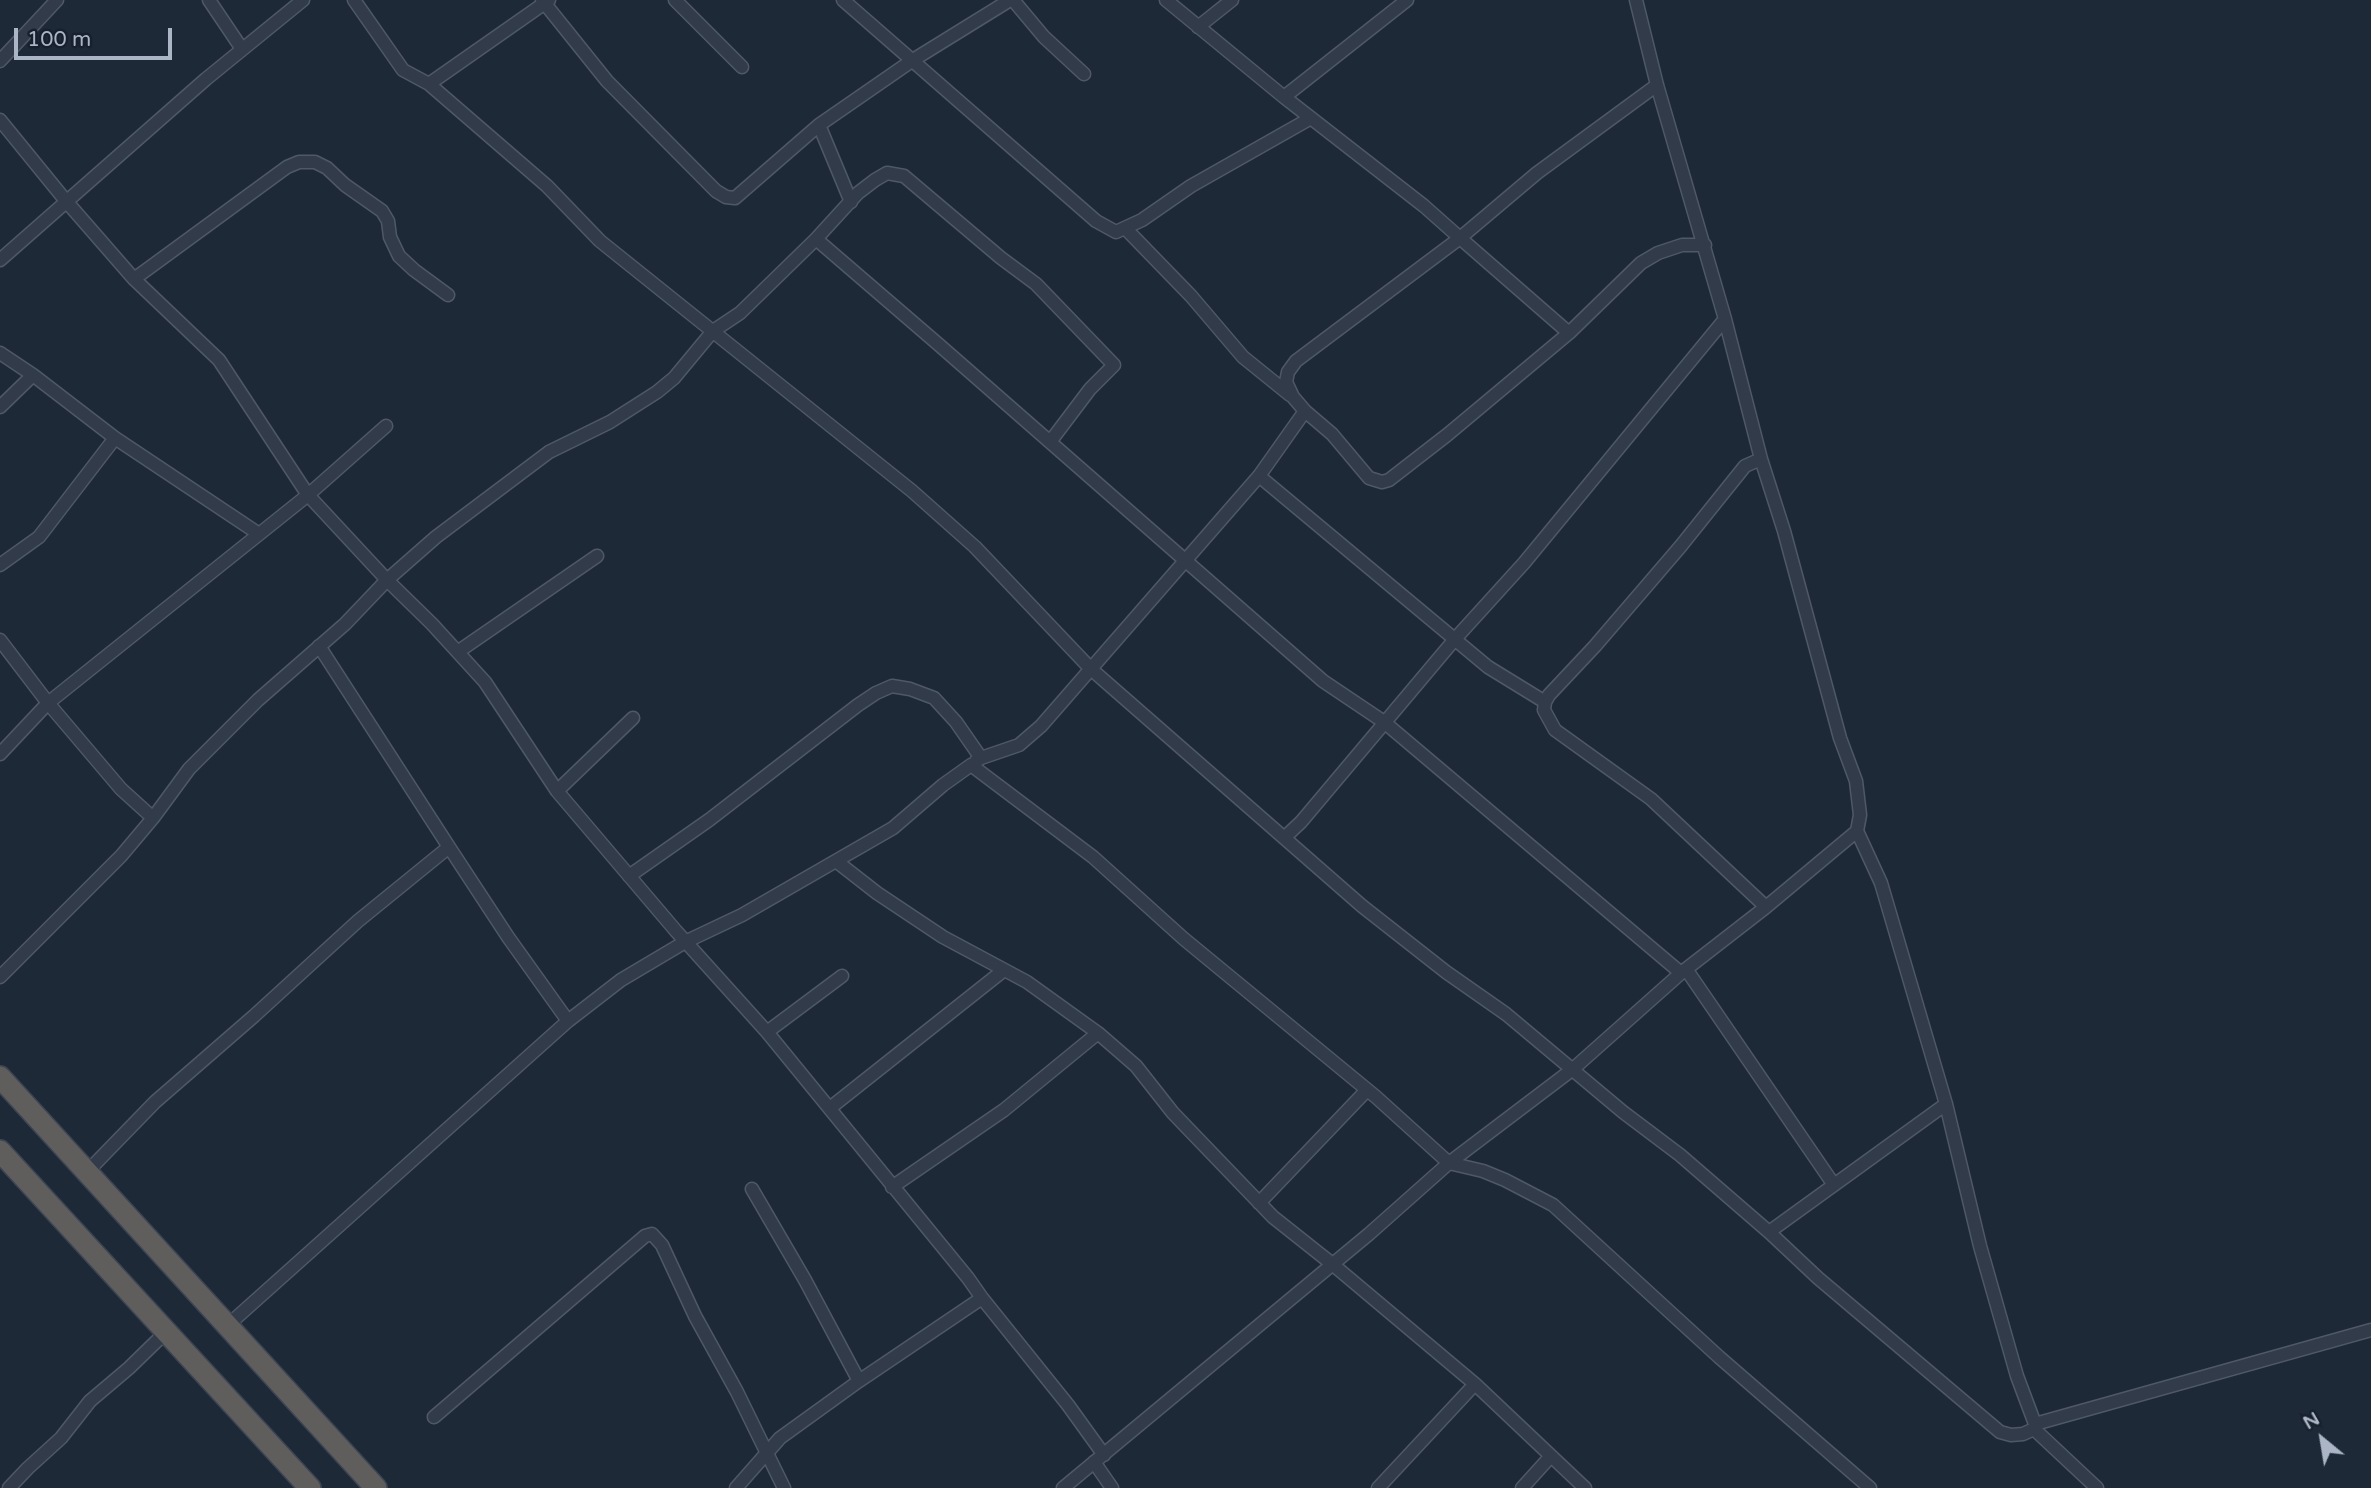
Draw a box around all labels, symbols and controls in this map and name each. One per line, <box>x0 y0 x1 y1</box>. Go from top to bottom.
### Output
scale bar <box>18 14 175 58</box>
text: 100 m <box>27 27 91 52</box>
north arrow <box>2287 1404 2357 1474</box>
text: N <box>2299 1407 2324 1434</box>

